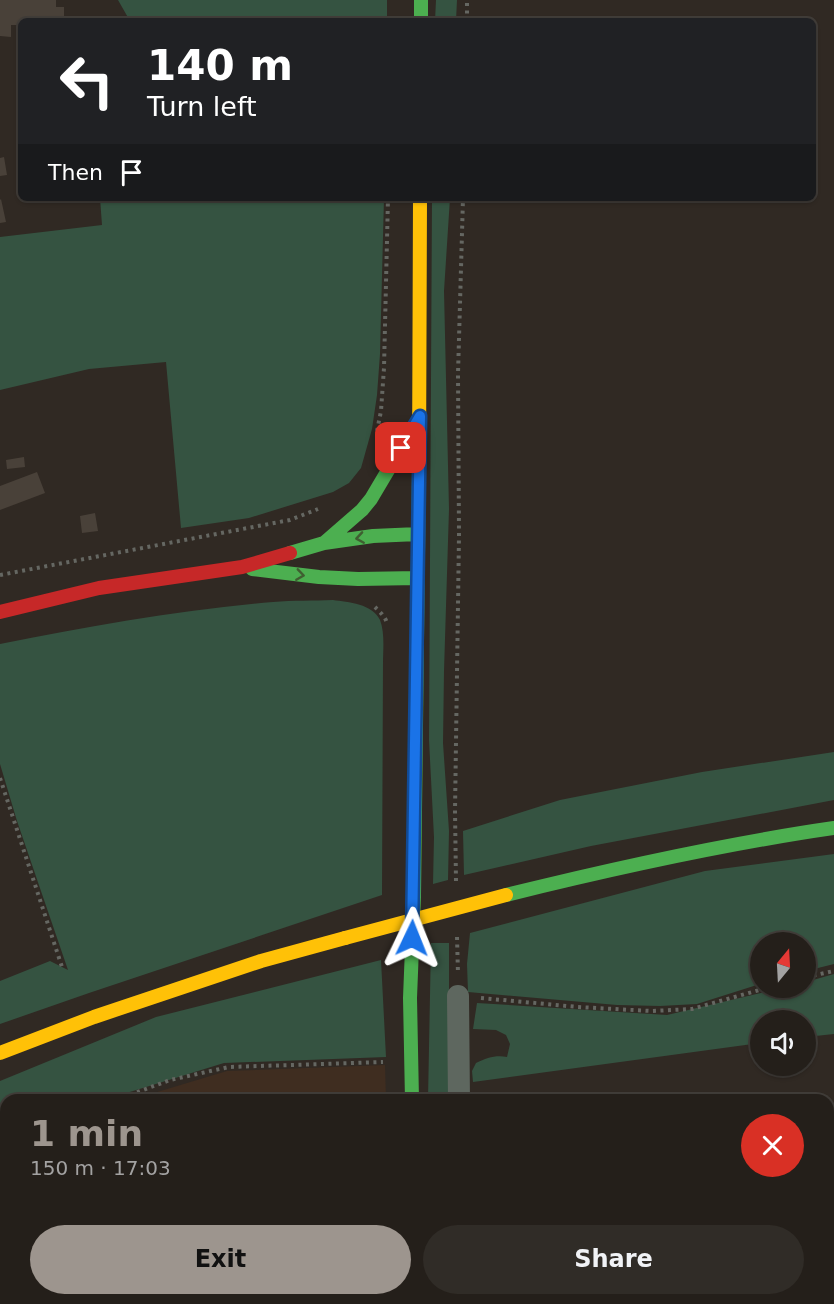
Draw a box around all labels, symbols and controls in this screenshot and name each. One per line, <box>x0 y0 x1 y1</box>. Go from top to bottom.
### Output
text: 140 m <box>147 41 293 90</box>
icon: left <box>48 42 126 120</box>
text: Turn left <box>147 91 257 122</box>
icon: arrive <box>115 156 148 189</box>
text: Then <box>48 160 103 185</box>
pin <box>375 422 426 473</box>
icon: arrive <box>384 431 417 464</box>
one-way arrow <box>356 531 365 543</box>
one-way arrow <box>295 568 304 581</box>
position arrow <box>380 906 444 970</box>
north arrow <box>750 932 816 998</box>
map controls <box>750 932 816 1076</box>
button: sound <box>750 1010 816 1076</box>
text: 1 min <box>30 1113 143 1154</box>
button: close <box>741 1114 804 1177</box>
text: 150 m · 17:03 <box>30 1156 171 1180</box>
button: Exit <box>30 1225 411 1294</box>
button: Share <box>423 1225 804 1294</box>

